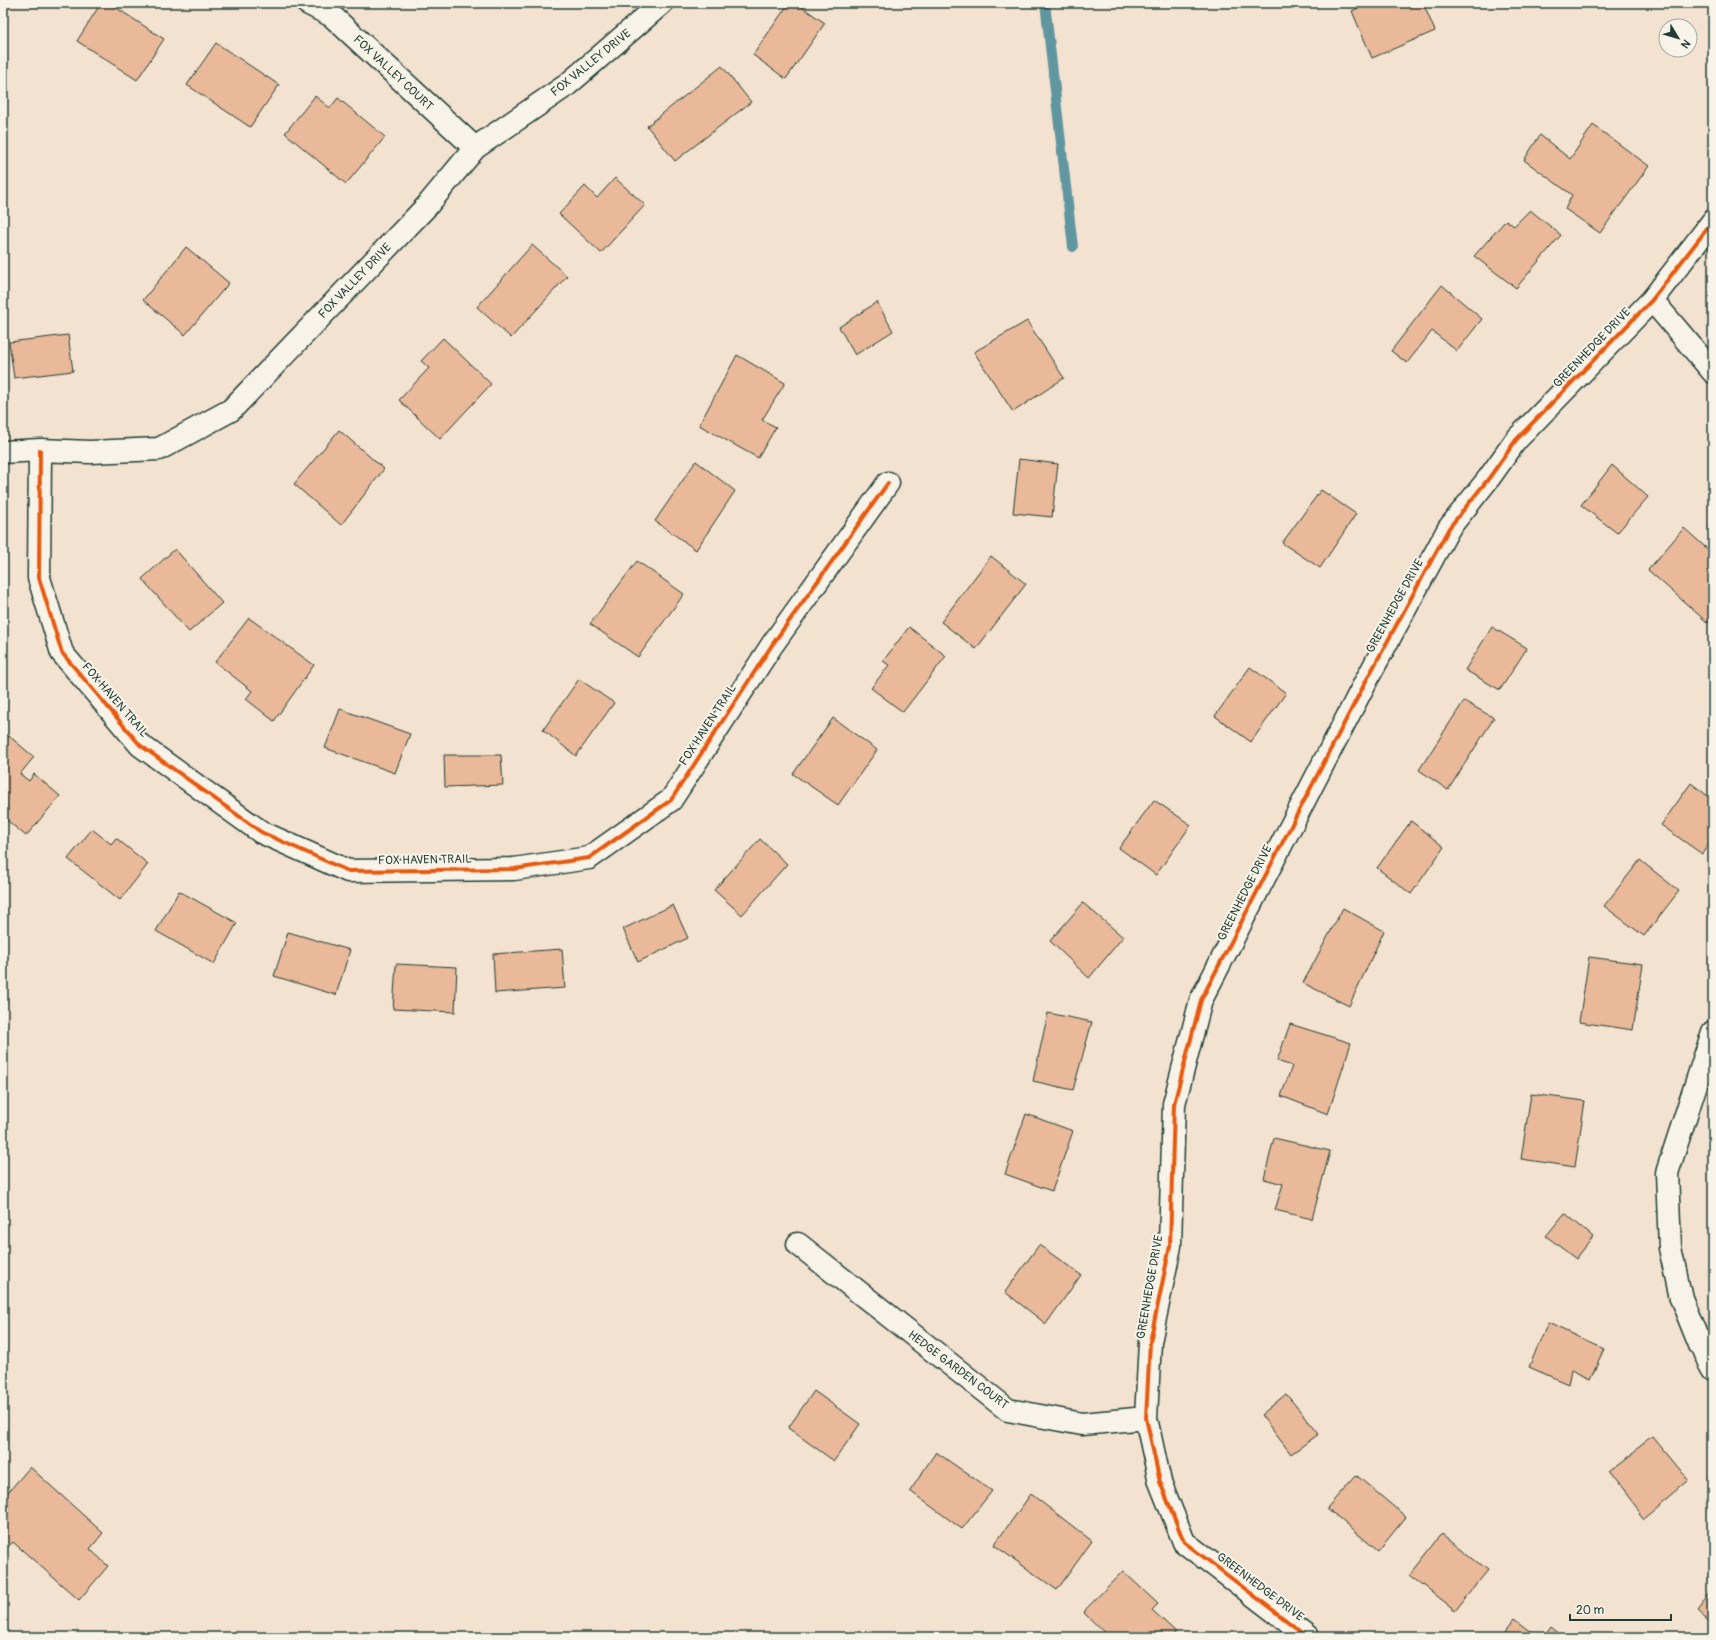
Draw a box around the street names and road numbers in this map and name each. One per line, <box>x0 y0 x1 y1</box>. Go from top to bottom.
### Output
street label: FOX VALLEY DRIVE <box>548 26 634 100</box>
street label: FOX VALLEY COURT <box>350 32 436 114</box>
street label: FOX VALLEY DRIVE <box>315 240 395 322</box>
street label: GREENHEDGE DRIVE <box>1550 305 1634 391</box>
street label: GREENHEDGE DRIVE <box>1363 556 1427 656</box>
street label: FOX HAVEN TRAIL <box>78 660 152 741</box>
street label: FOX HAVEN TRAIL <box>676 681 740 769</box>
street label: GREENHEDGE DRIVE <box>1214 843 1276 943</box>
street label: FOX HAVEN TRAIL <box>378 852 472 868</box>
street label: GREENHEDGE DRIVE <box>1133 1234 1167 1340</box>
street label: HEDGE GARDEN COURT <box>905 1327 1011 1413</box>
street label: GREENHEDGE DRIVE <box>1213 1549 1307 1625</box>

